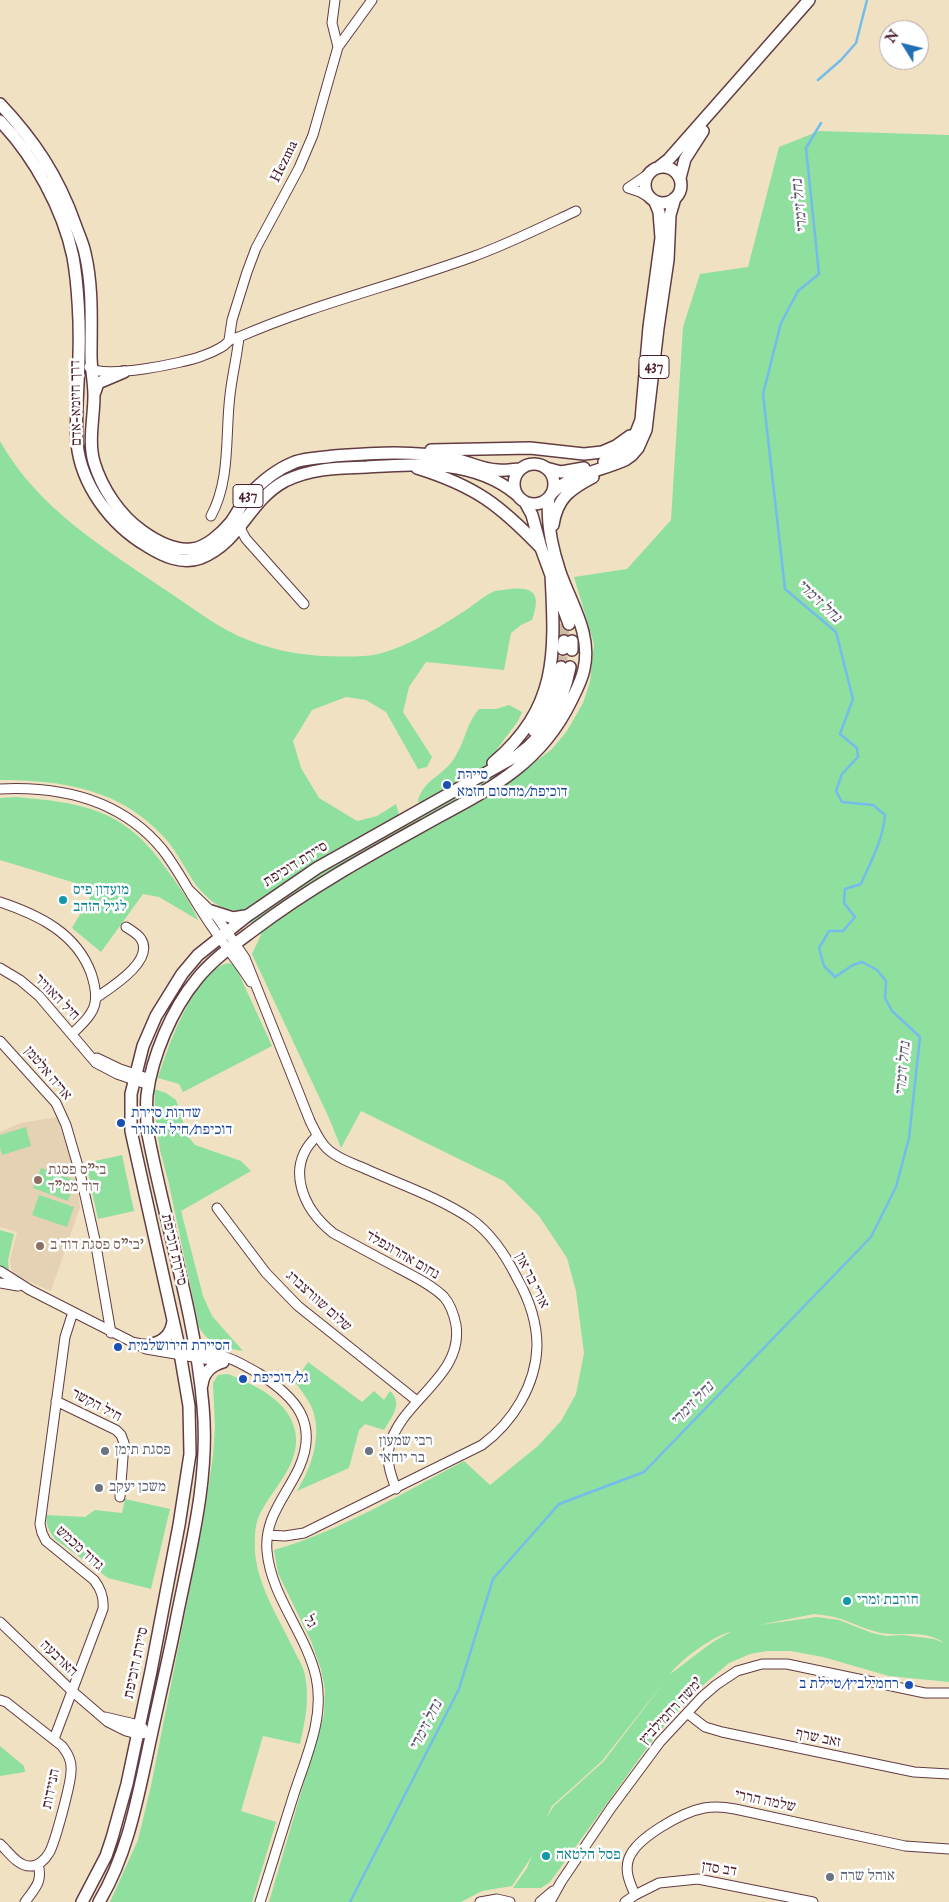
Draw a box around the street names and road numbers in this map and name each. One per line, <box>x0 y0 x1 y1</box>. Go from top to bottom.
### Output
street label: Hezma <box>267 138 303 186</box>
road number: 437 <box>639 356 669 378</box>
street label: דרך חיזמא-אדם <box>67 360 87 446</box>
road number: 437 <box>233 484 263 508</box>
street label: סיירת דוכיפת <box>260 838 332 892</box>
street label: חיל האוויר <box>29 971 83 1025</box>
street label: אריה אלטמן <box>19 1043 75 1105</box>
street label: סיירת דוכיפת <box>156 1213 190 1287</box>
street label: נחום אהרונפלד <box>362 1228 442 1284</box>
street label: אורי בר און <box>510 1250 552 1312</box>
street label: שלום שוורצברג <box>281 1268 355 1336</box>
street label: חיל הקשר <box>68 1385 124 1427</box>
street label: גדוד מכמש <box>51 1523 107 1575</box>
street label: גל <box>298 1612 320 1632</box>
street label: סיירת דוכיפת <box>121 1626 153 1700</box>
street label: הארבעה <box>35 1637 81 1681</box>
street label: משה רחמילביץ' <box>636 1675 708 1749</box>
street label: זאב שרף <box>794 1725 842 1753</box>
street label: הניידות <box>39 1767 65 1811</box>
street label: שלמה הררי <box>733 1787 797 1817</box>
street label: דב סדן <box>700 1858 738 1882</box>

